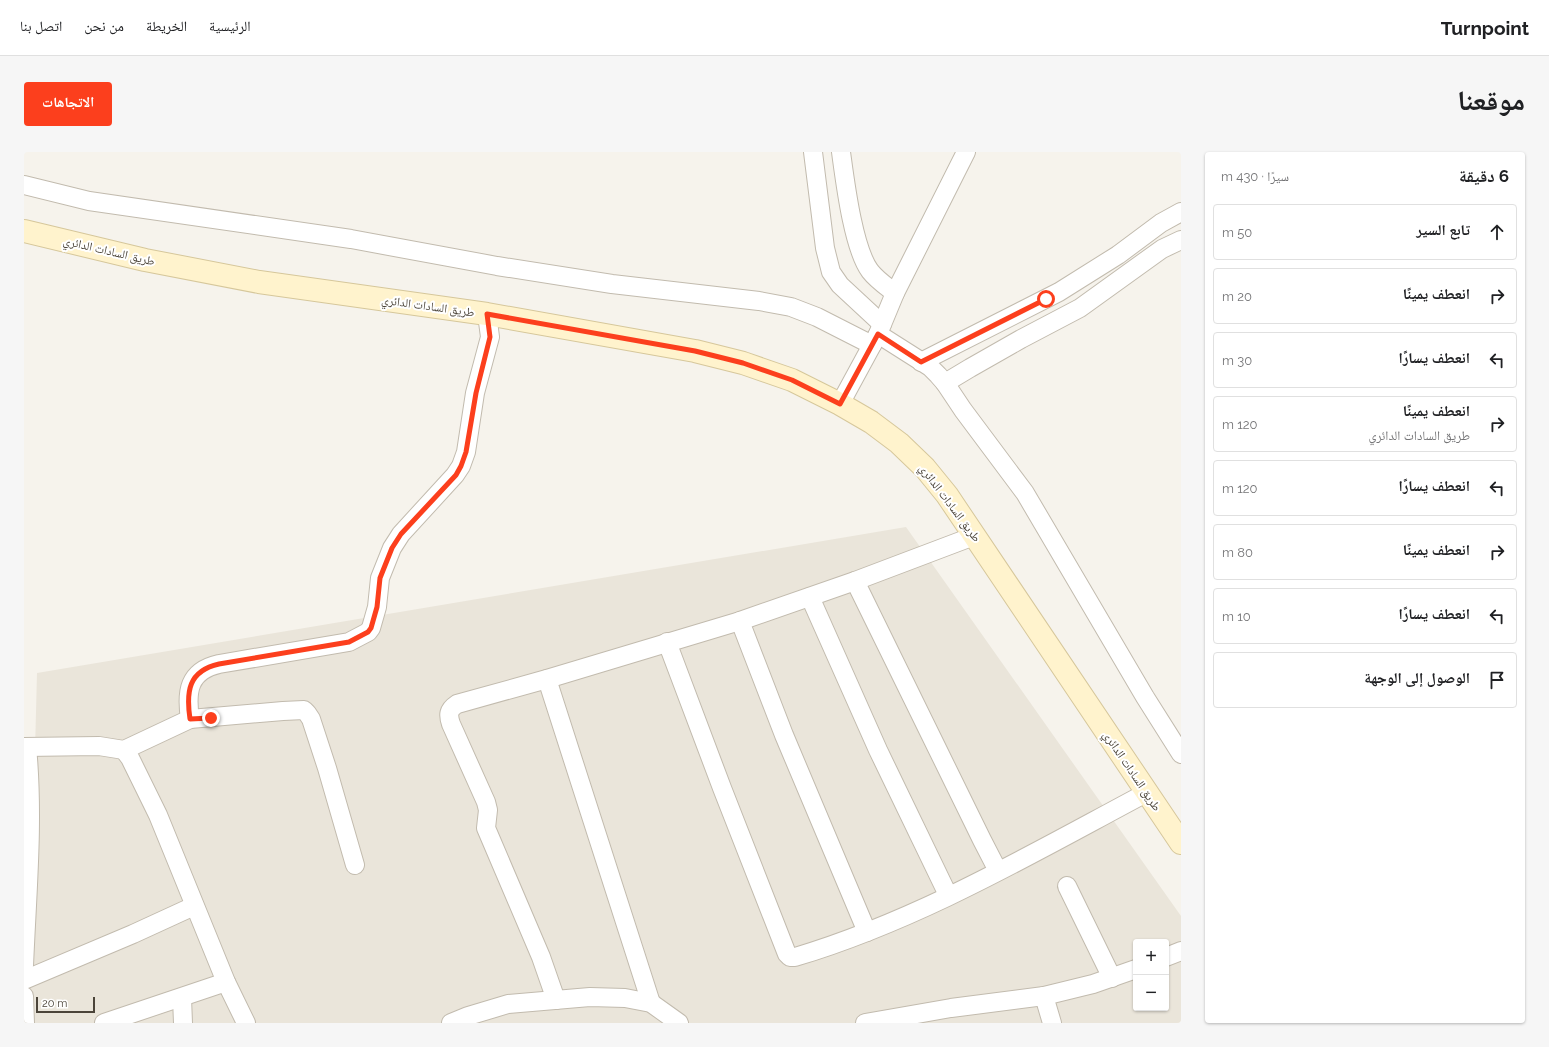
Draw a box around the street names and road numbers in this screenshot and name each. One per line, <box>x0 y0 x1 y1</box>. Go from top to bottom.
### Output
street label: طريق السادات الدائري <box>61 234 156 271</box>
street label: طريق السادات الدائري <box>380 293 475 322</box>
street label: طريق السادات الدائري <box>914 461 984 547</box>
street label: طريق السادات الدائري <box>1097 728 1164 816</box>

